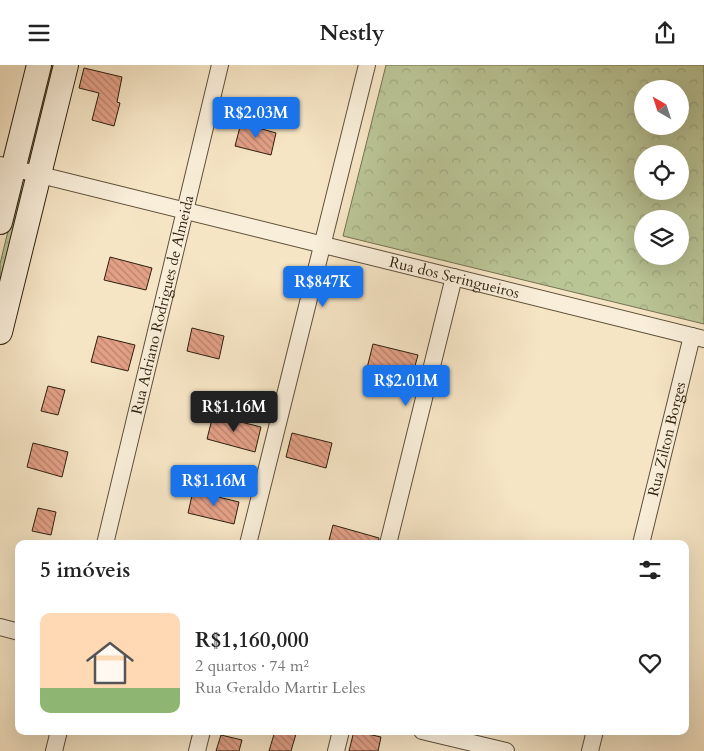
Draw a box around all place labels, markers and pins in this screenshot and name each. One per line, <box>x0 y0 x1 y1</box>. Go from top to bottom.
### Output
pin: R$2.03M <box>210 97 302 139</box>
pin: R$847K <box>282 265 364 308</box>
pin: R$2.01M <box>360 365 452 407</box>
pin: R$1.16M <box>188 391 280 433</box>
pin: R$1.16M <box>168 465 260 507</box>

